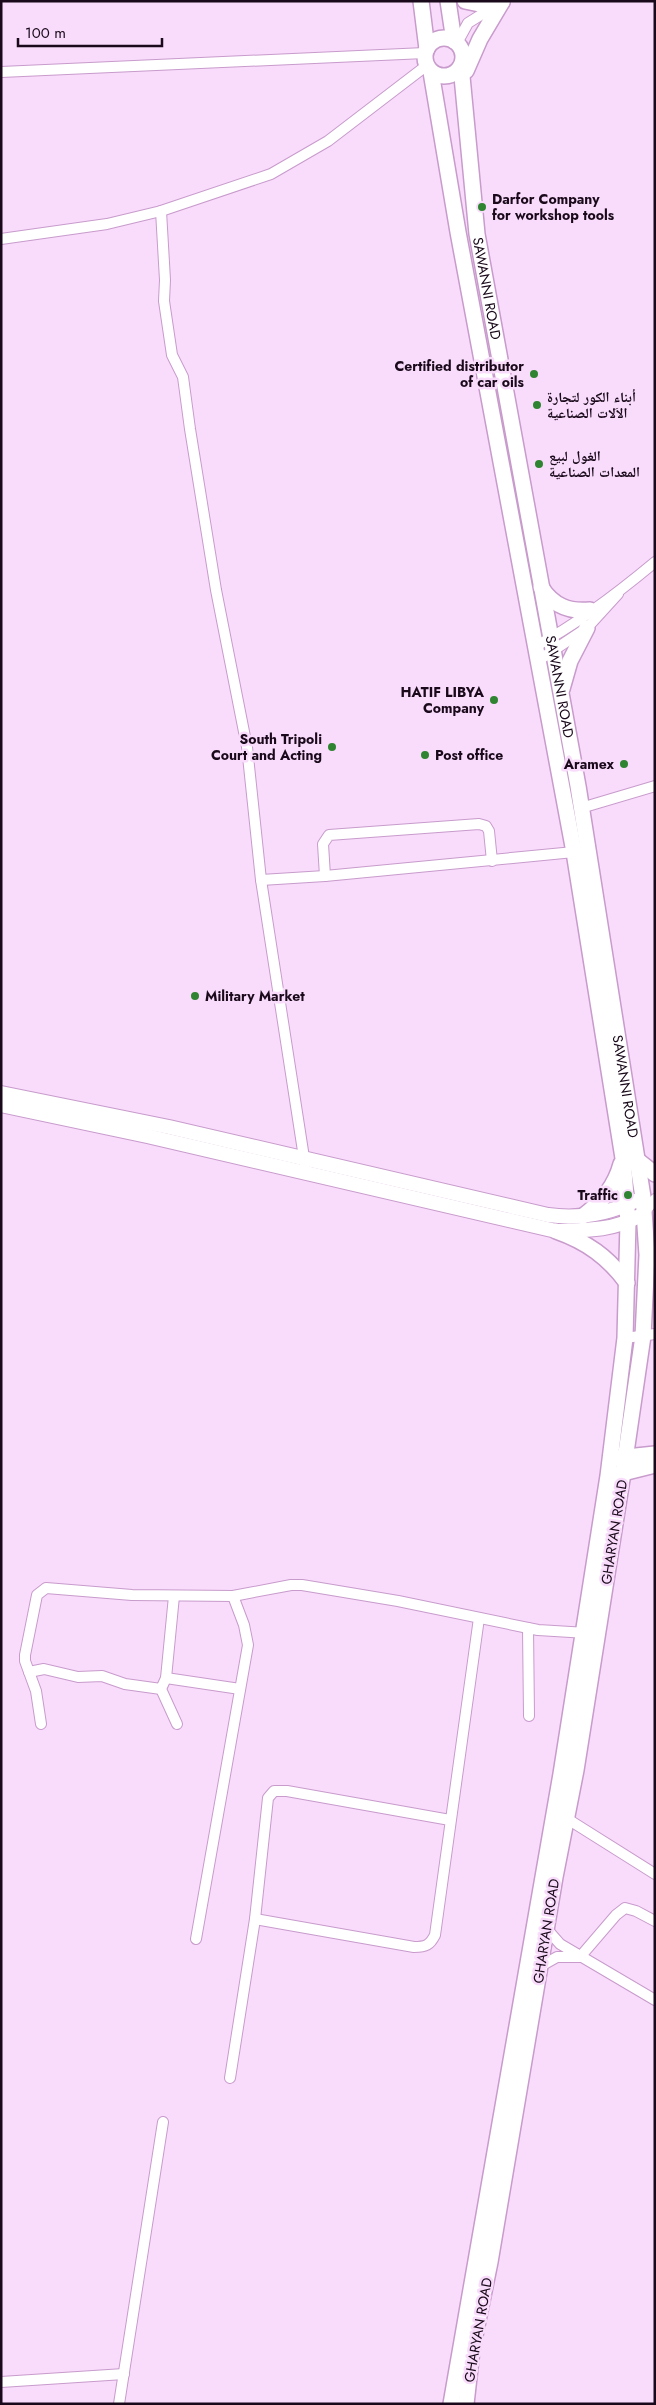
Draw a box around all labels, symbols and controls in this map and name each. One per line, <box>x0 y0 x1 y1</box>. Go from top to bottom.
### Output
scale bar <box>18 15 161 47</box>
text: 100 m <box>25 22 66 44</box>
place label: Darfor Company for workshop tools <box>492 189 615 225</box>
marker: Darfor Company for workshop tools <box>476 201 488 213</box>
street label: SAWANNI ROAD <box>468 235 506 341</box>
place label: Certified distributor of car oils <box>394 356 525 392</box>
marker: Certified distributor of car oils <box>528 368 540 380</box>
place label: أبناء الكور لتجارة الاَلات الصناعية <box>547 387 636 423</box>
marker: أبناء الكور لتجارة الاَلات الصناعية <box>531 399 543 411</box>
place label: الغول لبيع المعدات الصناعية <box>549 446 640 482</box>
marker: الغول لبيع المعدات الصناعية <box>533 458 545 470</box>
street label: SAWANNI ROAD <box>541 634 579 740</box>
place label: HATIF LIBYA Company <box>401 682 485 718</box>
marker: HATIF LIBYA Company <box>488 694 500 706</box>
place label: South Tripoli Court and Acting <box>211 729 322 765</box>
marker: South Tripoli Court and Acting <box>326 741 338 753</box>
place label: Post office <box>435 745 503 765</box>
marker: Post office <box>419 749 431 761</box>
place label: Aramex <box>563 754 615 774</box>
marker: Aramex <box>618 758 630 770</box>
place label: Military Market <box>205 986 305 1006</box>
marker: Military Market <box>189 990 201 1002</box>
street label: SAWANNI ROAD <box>608 1033 643 1139</box>
place label: Traffic <box>578 1185 618 1205</box>
marker: Traffic <box>622 1189 634 1201</box>
street label: GHARYAN ROAD <box>596 1478 632 1586</box>
street label: GHARYAN ROAD <box>528 1877 564 1985</box>
street label: GHARYAN ROAD <box>459 2276 497 2384</box>

